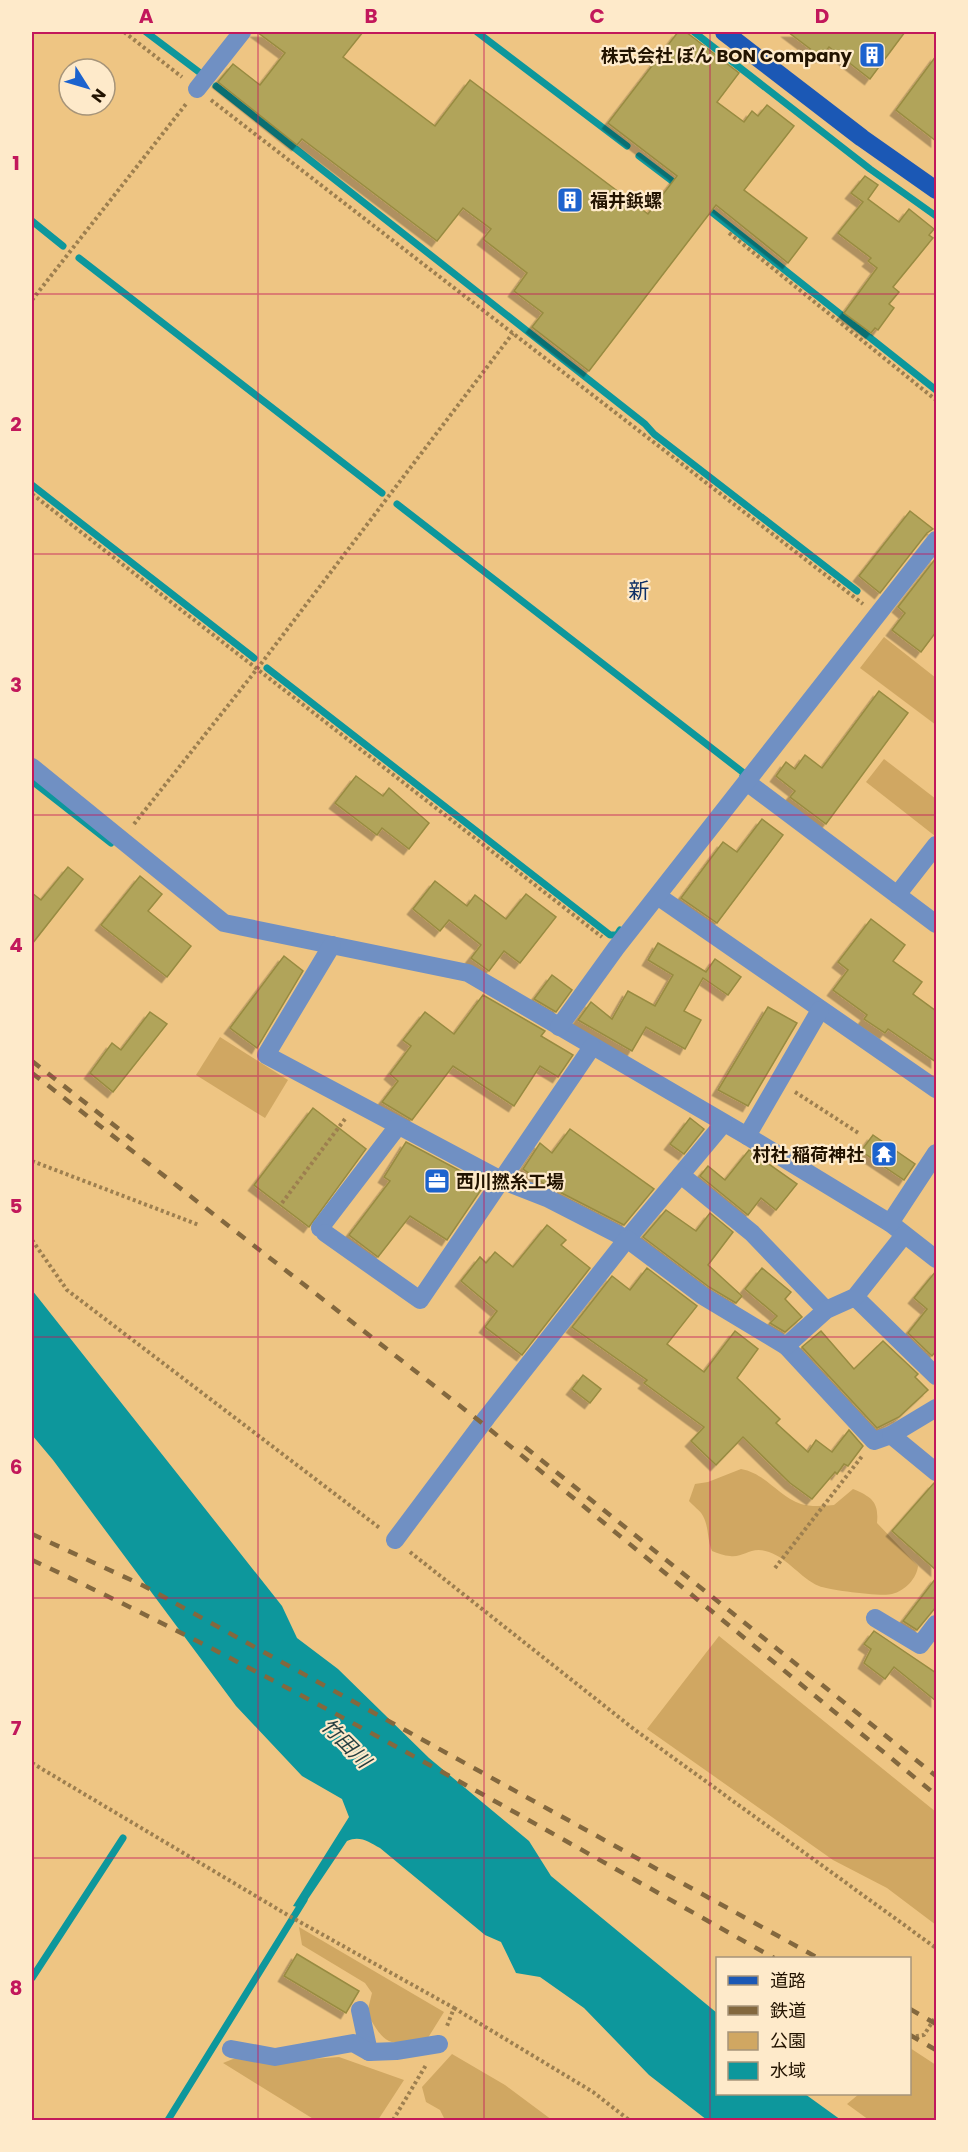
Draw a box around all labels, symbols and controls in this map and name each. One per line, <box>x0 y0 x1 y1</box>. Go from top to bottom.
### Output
text: A <box>139 2 154 30</box>
text: B <box>364 2 378 30</box>
text: C <box>589 2 605 30</box>
text: D <box>815 2 829 30</box>
building icon: 株式会社 ぼん BON Company <box>857 40 887 70</box>
place label: 株式会社 ぼん BON Company <box>601 43 853 68</box>
north arrow <box>57 57 117 117</box>
text: N <box>86 84 111 107</box>
text: 1 <box>12 149 20 177</box>
building icon: 福井鋲螺 <box>555 185 585 215</box>
place label: 福井鋲螺 <box>590 188 662 213</box>
text: 2 <box>10 410 22 438</box>
district label: 新 <box>629 576 650 605</box>
text: 3 <box>10 671 22 699</box>
text: 4 <box>9 931 23 959</box>
temple icon: 村社 稲荷神社 <box>869 1139 899 1169</box>
place label: 村社 稲荷神社 <box>752 1142 864 1167</box>
office icon: 西川撚糸工場 <box>422 1166 452 1196</box>
place label: 西川撚糸工場 <box>456 1169 564 1194</box>
text: 5 <box>10 1192 23 1220</box>
text: 6 <box>10 1453 22 1481</box>
water label: 竹田川 <box>315 1712 379 1776</box>
text: 7 <box>11 1714 22 1742</box>
legend <box>716 1957 911 2095</box>
text: 道路 <box>770 1968 806 1993</box>
text: 8 <box>10 1974 22 2002</box>
text: 鉄道 <box>770 1998 806 2023</box>
text: 公園 <box>770 2028 806 2053</box>
text: 水域 <box>770 2058 806 2083</box>

